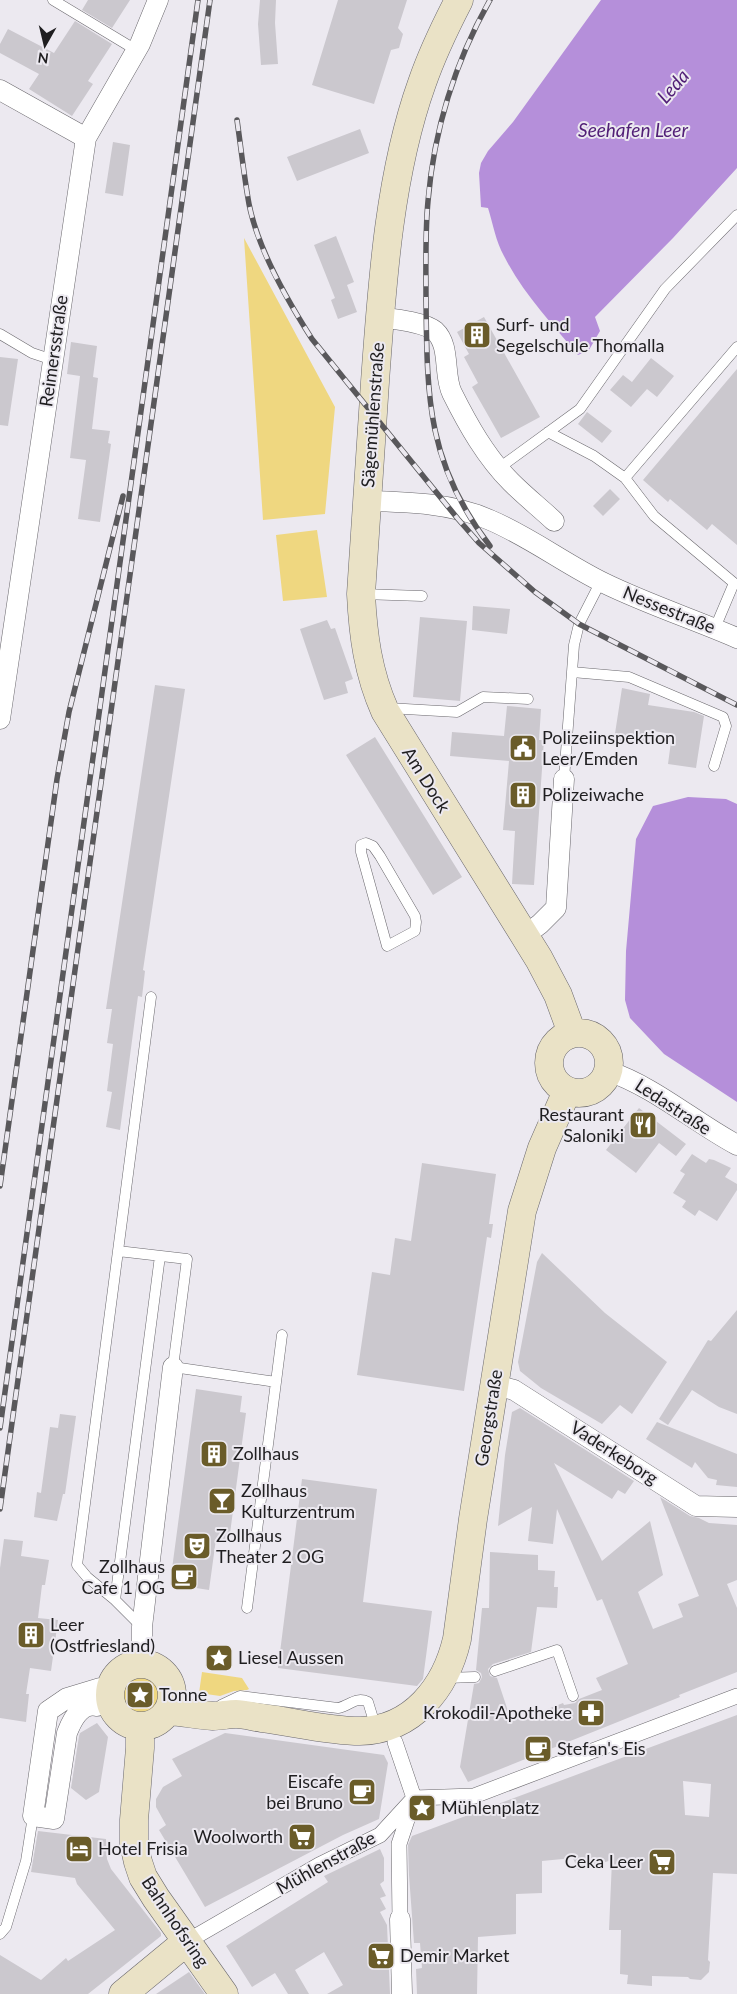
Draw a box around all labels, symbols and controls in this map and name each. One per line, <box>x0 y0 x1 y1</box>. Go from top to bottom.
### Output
north arrow <box>20 20 70 70</box>
text: N <box>37 49 50 68</box>
water label: Leda <box>652 64 694 107</box>
water label: Seehafen Leer <box>578 118 688 141</box>
street label: Reimersstraße <box>34 294 72 408</box>
place label: Surf- und Segelschule Thomalla <box>496 313 664 356</box>
building icon: Surf- und Segelschule Thomalla <box>462 320 492 350</box>
street label: Sägemühlenstraße <box>356 342 388 488</box>
street label: Nessestraße <box>620 581 719 638</box>
place label: Polizeiinspektion Leer/Emden <box>542 726 675 769</box>
public building icon: Polizeiinspektion Leer/Emden <box>508 733 538 763</box>
street label: Am Dock <box>398 743 456 817</box>
building icon: Polizeiwache <box>508 780 538 810</box>
place label: Polizeiwache <box>542 783 644 805</box>
street label: Ledastraße <box>631 1073 716 1139</box>
place label: Restaurant Saloniki <box>539 1103 625 1146</box>
restaurant icon: Restaurant Saloniki <box>628 1110 658 1140</box>
street label: Georgstraße <box>469 1368 507 1468</box>
street label: Vaderkeborg <box>567 1416 663 1489</box>
building icon: Zollhaus <box>199 1439 229 1469</box>
place label: Zollhaus <box>233 1442 299 1464</box>
place label: Zollhaus Kulturzentrum <box>241 1479 355 1522</box>
bar icon: Zollhaus Kulturzentrum <box>207 1486 237 1516</box>
place label: Zollhaus Theater 2 OG <box>216 1524 324 1567</box>
theatre icon: Zollhaus Theater 2 OG <box>182 1531 212 1561</box>
place label: Zollhaus Cafe 1 OG <box>81 1555 165 1598</box>
cafe icon: Zollhaus Cafe 1 OG <box>169 1562 199 1592</box>
place label: Leer (Ostfriesland) <box>50 1613 155 1656</box>
building icon: Leer (Ostfriesland) <box>16 1620 46 1650</box>
place icon: Liesel Aussen <box>204 1643 234 1673</box>
place label: Liesel Aussen <box>238 1646 344 1668</box>
place icon: Tonne <box>125 1680 155 1710</box>
place label: Tonne <box>159 1683 207 1705</box>
pharmacy icon: Krokodil-Apotheke <box>576 1698 606 1728</box>
place label: Krokodil-Apotheke <box>423 1701 572 1723</box>
cafe icon: Stefan's Eis <box>523 1734 553 1764</box>
place label: Stefan's Eis <box>557 1737 646 1759</box>
place label: Eiscafe bei Bruno <box>266 1770 343 1813</box>
cafe icon: Eiscafe bei Bruno <box>347 1777 377 1807</box>
place icon: Mühlenplatz <box>407 1793 437 1823</box>
place label: Mühlenplatz <box>441 1796 539 1818</box>
supermarket icon: Woolworth <box>287 1822 317 1852</box>
place label: Woolworth <box>193 1825 283 1847</box>
street label: Mühlenstraße <box>272 1826 379 1898</box>
hotel icon: Hotel Frisia <box>64 1834 94 1864</box>
place label: Hotel Frisia <box>98 1837 188 1859</box>
supermarket icon: Ceka Leer <box>647 1847 677 1877</box>
place label: Ceka Leer <box>565 1850 643 1872</box>
street label: Bahnhofsring <box>137 1872 214 1971</box>
supermarket icon: Demir Market <box>366 1941 396 1971</box>
place label: Demir Market <box>400 1944 510 1966</box>

